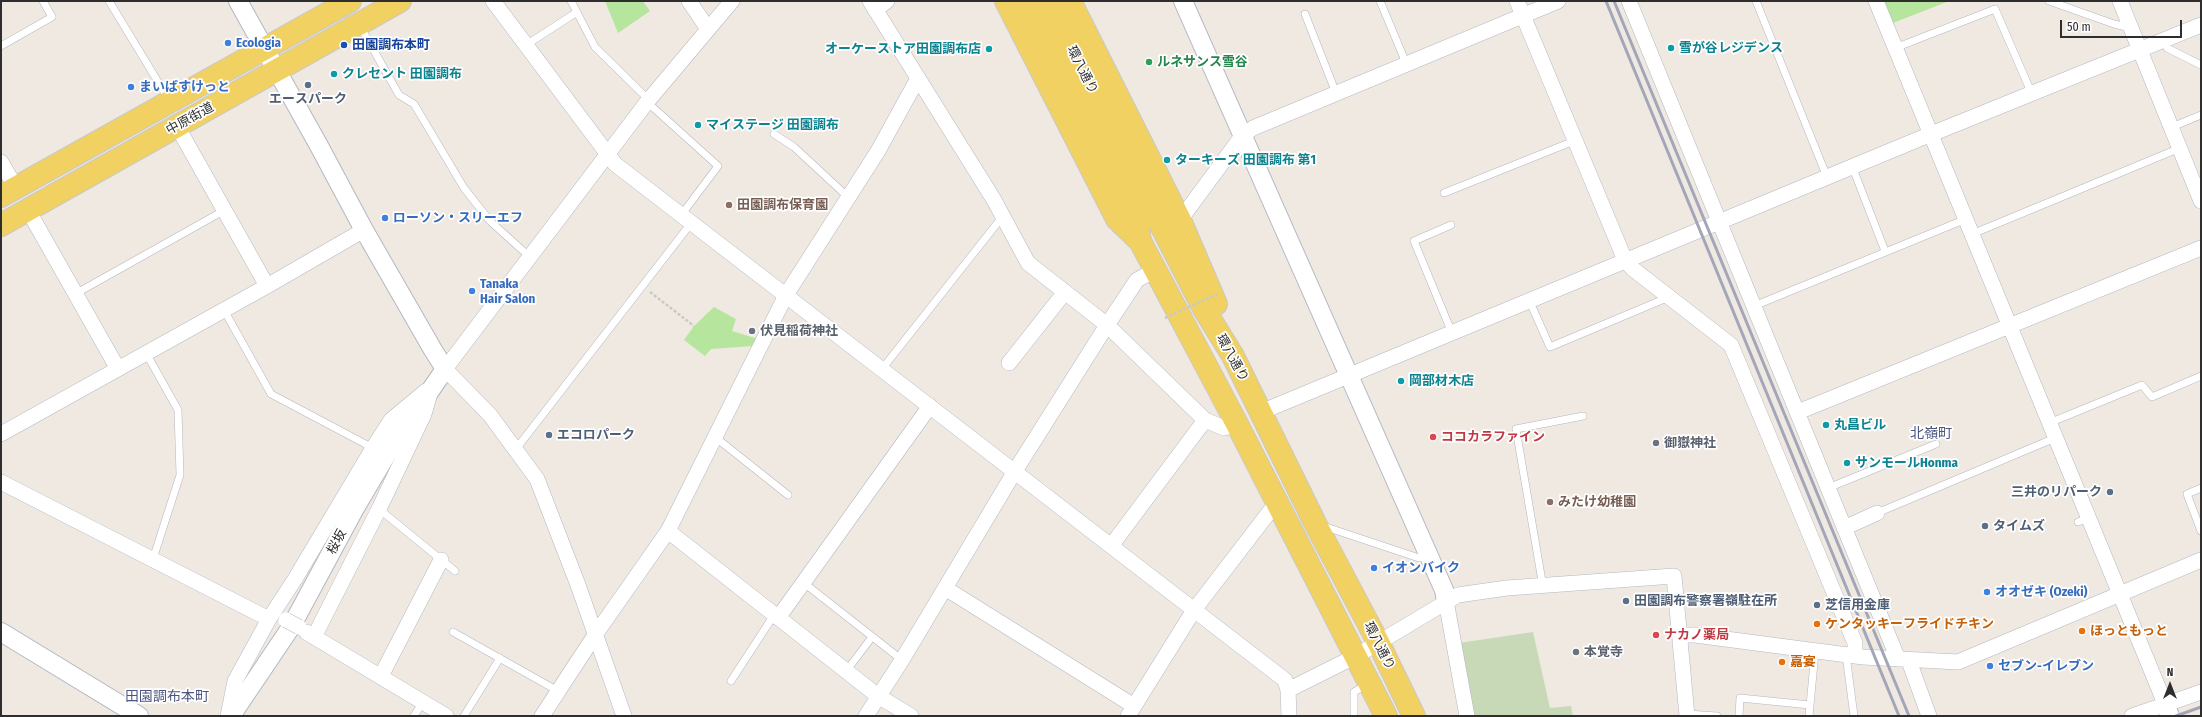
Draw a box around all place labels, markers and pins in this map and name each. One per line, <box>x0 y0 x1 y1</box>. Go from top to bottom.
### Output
place label: Ecologia <box>236 35 281 51</box>
place label: 田園調布本町 <box>352 37 430 53</box>
marker: Ecologia <box>223 38 233 48</box>
marker: 田園調布本町 <box>339 40 349 50</box>
place label: 雪が谷レジデンス <box>1679 40 1783 56</box>
place label: オーケーストア田園調布店 <box>825 41 981 57</box>
marker: 雪が谷レジデンス <box>1666 43 1676 53</box>
marker: オーケーストア田園調布店 <box>984 44 994 54</box>
place label: ルネサンス雪谷 <box>1157 54 1248 70</box>
marker: ルネサンス雪谷 <box>1144 57 1154 67</box>
place label: クレセント 田園調布 <box>342 66 462 82</box>
marker: クレセント 田園調布 <box>329 69 339 79</box>
place label: まいばすけっと <box>139 79 230 95</box>
marker: エースパーク <box>303 80 313 90</box>
marker: まいばすけっと <box>126 82 136 92</box>
place label: エースパーク <box>269 91 347 107</box>
place label: マイステージ 田園調布 <box>706 117 839 133</box>
marker: マイステージ 田園調布 <box>693 120 703 130</box>
place label: ターキーズ 田園調布 第1 <box>1175 152 1316 168</box>
marker: ターキーズ 田園調布 第1 <box>1162 155 1172 165</box>
place label: 田園調布保育園 <box>737 197 828 213</box>
marker: 田園調布保育園 <box>724 200 734 210</box>
place label: ローソン・スリーエフ <box>393 210 523 226</box>
marker: ローソン・スリーエフ <box>380 213 390 223</box>
place label: Tanaka Hair Salon <box>480 276 535 307</box>
marker: Tanaka Hair Salon <box>467 286 477 296</box>
place label: 伏見稲荷神社 <box>760 323 838 339</box>
marker: 伏見稲荷神社 <box>747 326 757 336</box>
place label: 岡部材木店 <box>1409 373 1474 389</box>
marker: 岡部材木店 <box>1396 376 1406 386</box>
place label: 丸昌ビル <box>1834 417 1886 433</box>
marker: 丸昌ビル <box>1821 420 1831 430</box>
place label: エコロパーク <box>557 427 635 443</box>
place label: ココカラファイン <box>1441 429 1545 445</box>
marker: エコロパーク <box>544 430 554 440</box>
marker: ココカラファイン <box>1428 432 1438 442</box>
place label: 御嶽神社 <box>1664 435 1716 451</box>
marker: 御嶽神社 <box>1651 438 1661 448</box>
place label: サンモールHonma <box>1855 455 1958 471</box>
marker: サンモールHonma <box>1842 458 1852 468</box>
place label: 三井のリパーク <box>2011 484 2102 500</box>
marker: 三井のリパーク <box>2105 487 2115 497</box>
place label: みたけ幼稚園 <box>1558 494 1636 510</box>
marker: みたけ幼稚園 <box>1545 497 1555 507</box>
place label: タイムズ <box>1993 518 2045 534</box>
marker: タイムズ <box>1980 521 1990 531</box>
place label: イオンバイク <box>1382 560 1460 576</box>
marker: イオンバイク <box>1369 563 1379 573</box>
place label: オオゼキ (Ozeki) <box>1995 584 2087 600</box>
marker: オオゼキ (Ozeki) <box>1982 587 1992 597</box>
place label: 田園調布警察署嶺駐在所 <box>1634 593 1777 609</box>
marker: 田園調布警察署嶺駐在所 <box>1621 596 1631 606</box>
place label: 芝信用金庫 <box>1825 597 1890 613</box>
marker: 芝信用金庫 <box>1812 600 1822 610</box>
place label: ケンタッキーフライドチキン <box>1825 616 1994 632</box>
marker: ケンタッキーフライドチキン <box>1812 619 1822 629</box>
place label: ほっともっと <box>2090 623 2168 639</box>
marker: ほっともっと <box>2077 626 2087 636</box>
place label: ナカノ薬局 <box>1664 627 1729 643</box>
marker: ナカノ薬局 <box>1651 630 1661 640</box>
place label: 本覚寺 <box>1584 644 1623 660</box>
marker: 本覚寺 <box>1571 647 1581 657</box>
place label: 嘉宴 <box>1790 654 1816 670</box>
marker: 嘉宴 <box>1777 657 1787 667</box>
place label: セブン-イレブン <box>1998 658 2094 674</box>
marker: セブン-イレブン <box>1985 661 1995 671</box>

